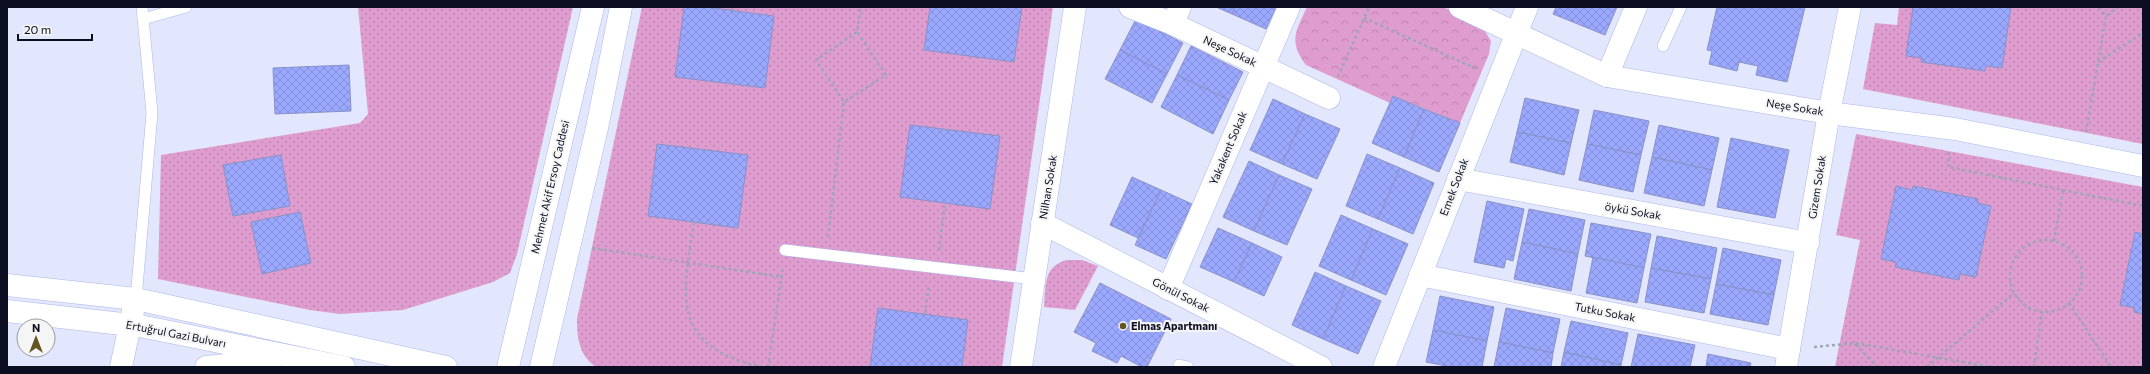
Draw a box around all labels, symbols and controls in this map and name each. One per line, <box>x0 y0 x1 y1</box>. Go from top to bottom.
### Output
scale bar <box>18 16 92 42</box>
text: 20 m <box>24 22 51 36</box>
street label: Neşe Sokak <box>1201 32 1259 69</box>
street label: Neşe Sokak <box>1766 96 1825 117</box>
street label: Yakakent Sokak <box>1206 109 1249 187</box>
street label: Mehmet Akif Ersoy Caddesi <box>528 119 571 255</box>
street label: Nilhan Sokak <box>1036 154 1059 220</box>
street label: Gizem Sokak <box>1805 154 1828 220</box>
street label: Emek Sokak <box>1437 156 1470 217</box>
street label: öykü Sokak <box>1604 199 1662 222</box>
street label: Gönül Sokak <box>1150 275 1212 315</box>
street label: Tutku Sokak <box>1574 299 1637 324</box>
street label: Ertuğrul Gazi Bulvarı <box>125 317 227 350</box>
north arrow <box>16 318 56 358</box>
place label: Elmas Apartmanı <box>1131 319 1217 332</box>
text: N <box>32 321 40 334</box>
marker: Elmas Apartmanı <box>1118 321 1128 331</box>

